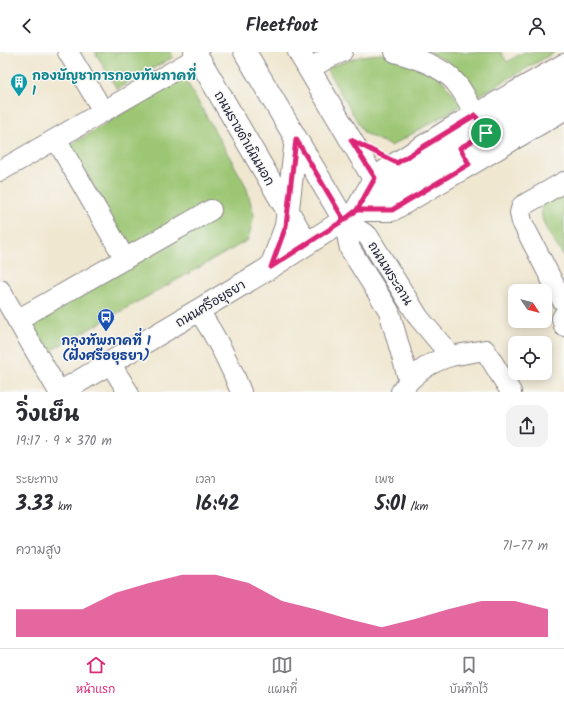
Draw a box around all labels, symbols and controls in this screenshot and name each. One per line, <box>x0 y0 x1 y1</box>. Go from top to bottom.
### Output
text: Fleetfoot <box>246 12 318 41</box>
icon: back <box>16 15 38 37</box>
icon: person <box>526 15 548 37</box>
place label: กองบัญชาการกองทัพภาคที่ 1 <box>32 62 196 102</box>
building icon: กองบัญชาการกองทัพภาคที่ 1 <box>9 72 29 97</box>
street label: ถนนราชดำเนินนอก <box>208 87 279 190</box>
pin <box>469 116 503 150</box>
icon: arrive <box>475 122 497 144</box>
street label: ถนนพระลาน <box>362 238 418 310</box>
street label: ถนนศรีอยุธยา <box>172 275 250 334</box>
north arrow <box>508 284 552 328</box>
map controls <box>508 284 552 380</box>
bus stop icon: กองทัพภาคที่ 1 (ฝั่งศรีอยุธยา) <box>96 307 116 332</box>
place label: กองทัพภาคที่ 1 (ฝั่งศรีอยุธยา) <box>61 327 151 367</box>
button: locate <box>508 336 552 380</box>
text: วิ่งเย็น <box>16 398 79 433</box>
button: share <box>506 405 548 447</box>
text: 19:17 · 9 × 370 m <box>16 431 112 452</box>
text: ระยะทาง <box>16 471 58 489</box>
text: เวลา <box>195 471 216 489</box>
text: เพซ <box>375 471 394 489</box>
text: 3.33 <box>16 489 54 521</box>
text: 16:42 <box>195 489 240 521</box>
text: 5:01 <box>375 489 406 521</box>
text: km <box>54 498 72 516</box>
text: /km <box>406 498 428 516</box>
text: 71–77 m <box>502 536 548 557</box>
text: ความสูง <box>16 540 61 561</box>
tab: หน้าแรก <box>76 654 115 699</box>
tab: แผนที่ <box>267 654 297 699</box>
tab: บันทึกไว้ <box>449 654 488 699</box>

